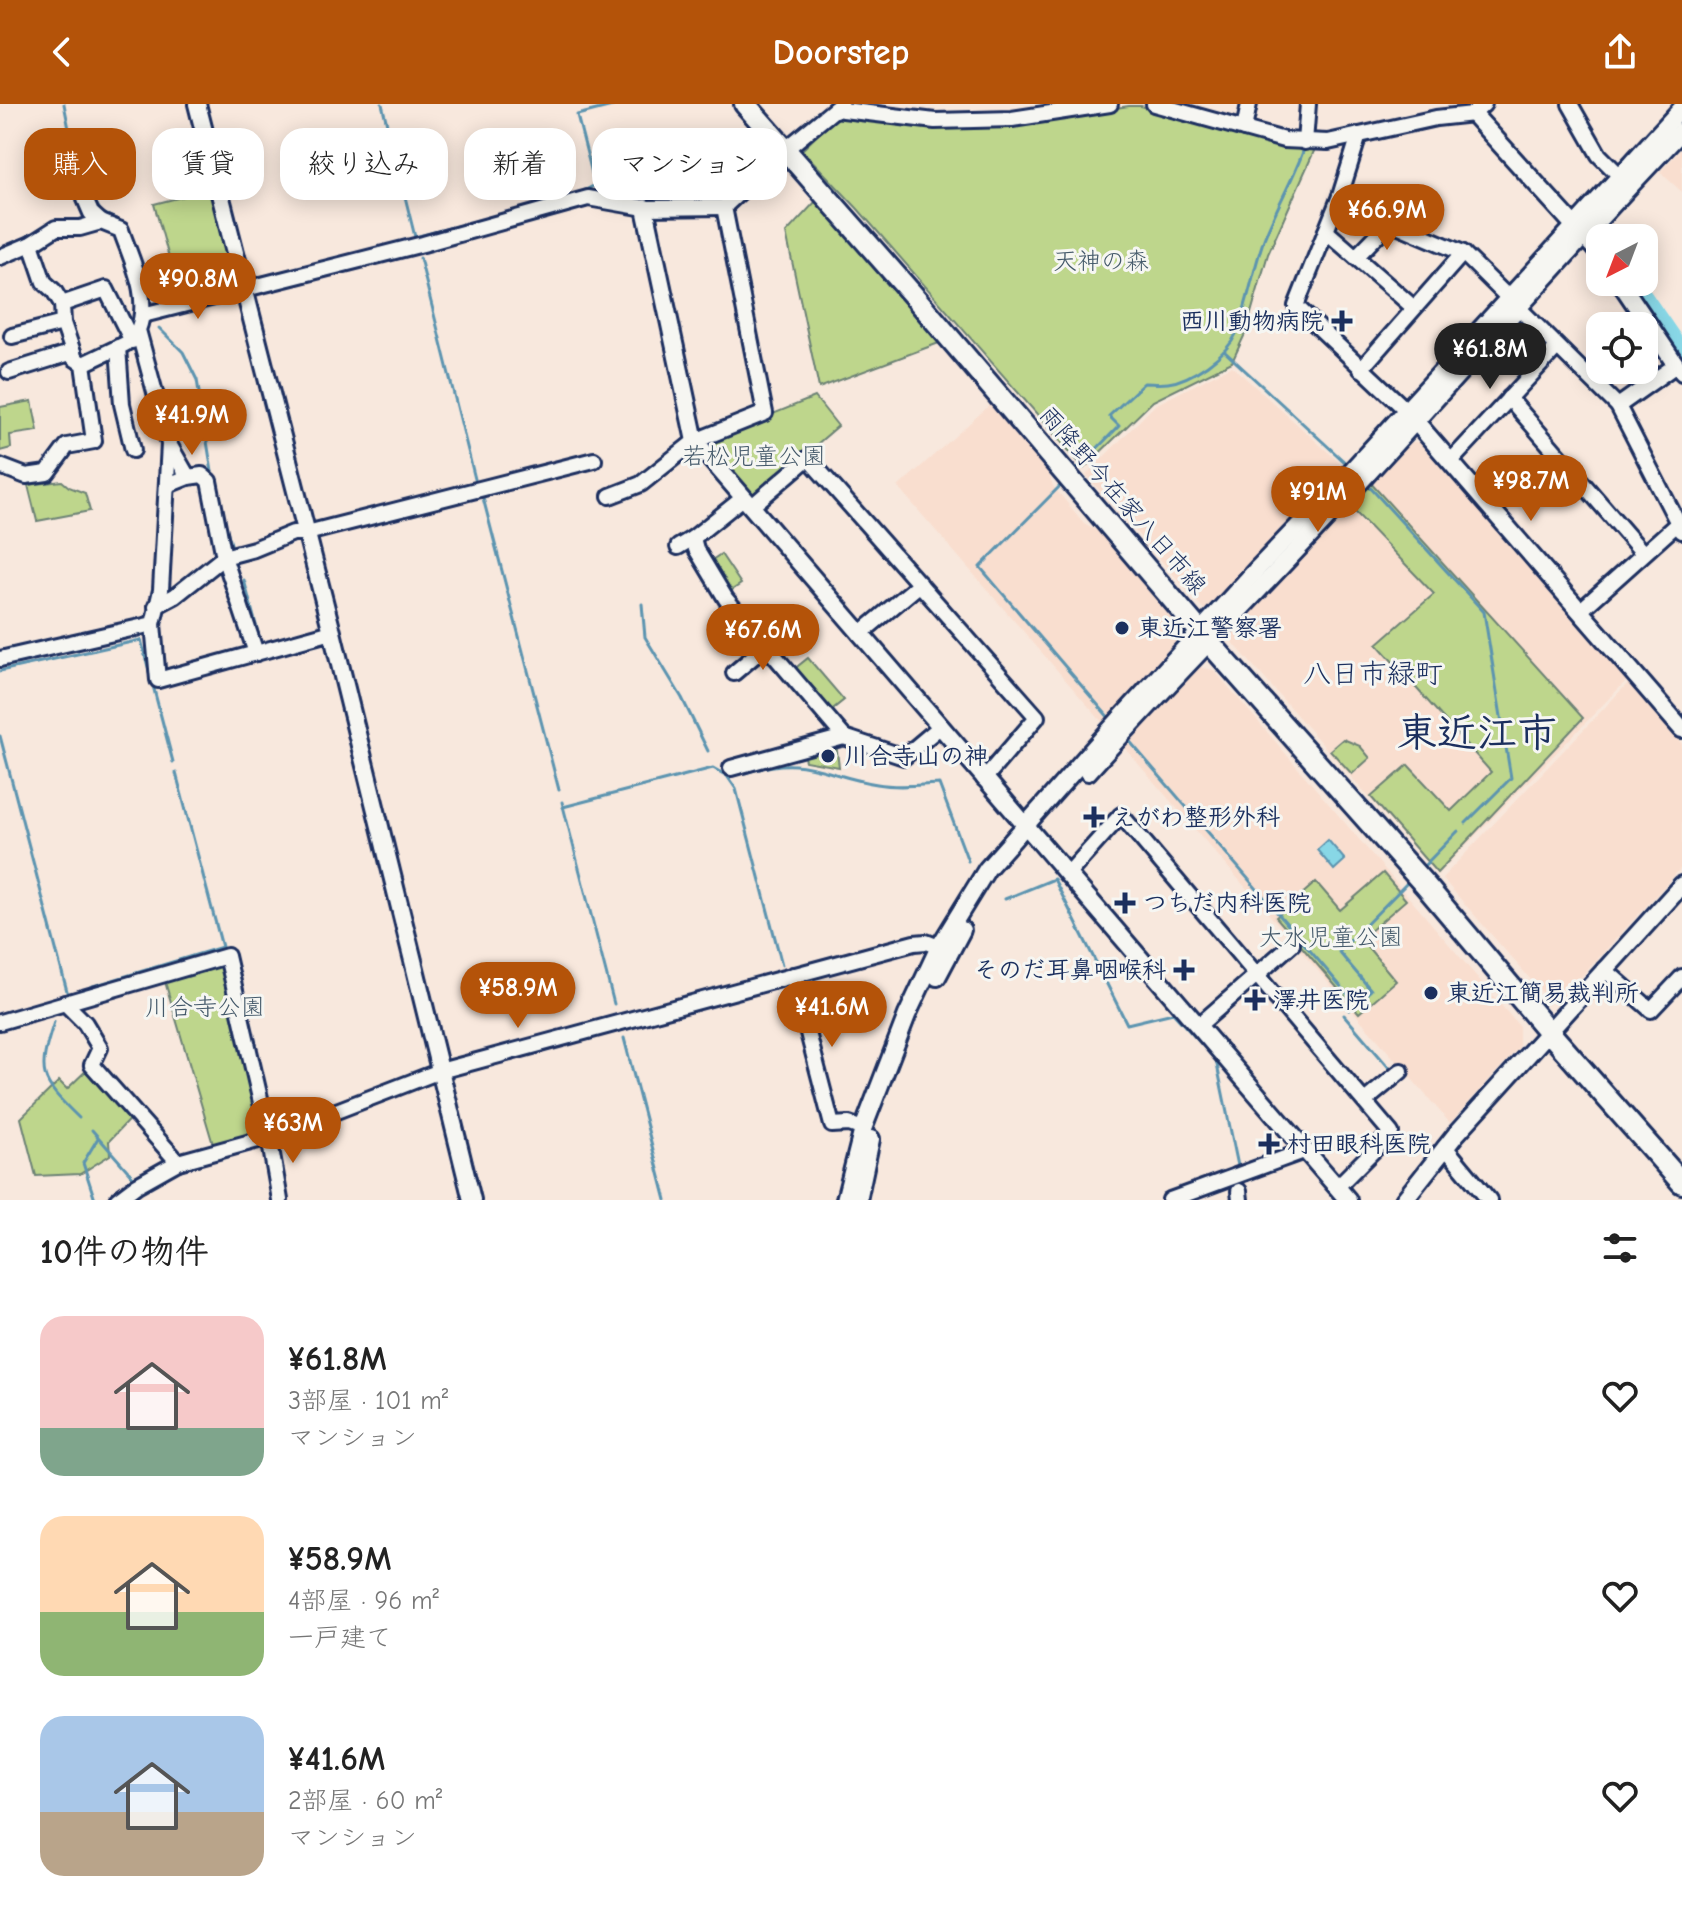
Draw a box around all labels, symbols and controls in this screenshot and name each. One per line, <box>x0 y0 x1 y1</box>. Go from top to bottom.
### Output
icon: back <box>40 30 84 74</box>
icon: share <box>1598 30 1642 74</box>
text: Doorstep <box>773 32 909 73</box>
chip: 購入 <box>24 128 136 200</box>
chip: 賃貸 <box>152 128 264 200</box>
chip: 絞り込み <box>280 128 448 200</box>
chip: 新着 <box>464 128 576 200</box>
chip: マンション <box>592 128 787 200</box>
pin: ¥66.9M <box>1322 184 1452 252</box>
text: ¥66.9M <box>1347 195 1427 225</box>
north arrow <box>1586 224 1658 296</box>
map controls <box>1586 224 1658 384</box>
park label: 天神の森 <box>1053 247 1149 275</box>
pin: ¥90.8M <box>133 253 263 321</box>
text: ¥90.8M <box>158 264 238 294</box>
place label: 西川動物病院 <box>1180 307 1324 335</box>
marker: 西川動物病院 <box>1331 310 1353 332</box>
button: locate <box>1586 312 1658 384</box>
pin: ¥61.8M <box>1425 323 1555 391</box>
text: ¥61.8M <box>1452 334 1528 364</box>
pin: ¥41.9M <box>127 389 257 457</box>
text: ¥41.9M <box>155 400 229 430</box>
street label: 雨降野今在家八日市線 <box>1034 400 1212 600</box>
park label: 若松児童公園 <box>682 442 826 470</box>
pin: ¥98.7M <box>1466 455 1596 523</box>
pin: ¥91M <box>1271 466 1365 534</box>
text: ¥98.7M <box>1492 466 1570 496</box>
text: ¥91M <box>1289 477 1347 507</box>
pin: ¥67.6M <box>698 604 828 672</box>
place label: 東近江警察署 <box>1138 614 1282 642</box>
text: ¥67.6M <box>724 615 802 645</box>
marker: 東近江警察署 <box>1113 619 1131 637</box>
district label: 八日市緑町 <box>1303 658 1443 690</box>
district label: 東近江市 <box>1397 710 1557 756</box>
place label: 川合寺山の神 <box>844 742 988 770</box>
marker: 川合寺山の神 <box>819 747 837 765</box>
place label: えがわ整形外科 <box>1112 803 1280 831</box>
marker: えがわ整形外科 <box>1083 806 1105 828</box>
place label: つちだ内科医院 <box>1143 889 1311 917</box>
marker: つちだ内科医院 <box>1114 892 1136 914</box>
park label: 大水児童公園 <box>1259 923 1403 951</box>
place label: そのだ耳鼻咽喉科 <box>974 956 1166 984</box>
marker: そのだ耳鼻咽喉科 <box>1173 959 1195 981</box>
pin: ¥58.9M <box>453 962 583 1030</box>
text: ¥58.9M <box>478 973 558 1003</box>
place label: 東近江簡易裁判所 <box>1447 979 1639 1007</box>
pin: ¥41.6M <box>767 981 897 1049</box>
marker: 東近江簡易裁判所 <box>1422 984 1440 1002</box>
place label: 澤井医院 <box>1273 986 1369 1014</box>
marker: 澤井医院 <box>1244 989 1266 1011</box>
text: ¥41.6M <box>795 992 869 1022</box>
park label: 川合寺公園 <box>145 993 265 1021</box>
pin: ¥63M <box>246 1097 340 1165</box>
text: ¥63M <box>263 1108 323 1138</box>
place label: 村田眼科医院 <box>1287 1130 1431 1158</box>
marker: 村田眼科医院 <box>1258 1133 1280 1155</box>
icon: filters <box>1598 1226 1642 1270</box>
text: 10件の物件 <box>40 1232 209 1272</box>
text: ¥61.8M <box>288 1339 387 1379</box>
icon: home <box>104 1348 200 1444</box>
icon: heart <box>1598 1374 1642 1418</box>
text: 3部屋 · 101 m² <box>288 1386 448 1416</box>
text: マンション <box>288 1423 417 1453</box>
text: ¥58.9M <box>288 1539 392 1579</box>
icon: home <box>104 1548 200 1644</box>
icon: heart <box>1598 1574 1642 1618</box>
text: 4部屋 · 96 m² <box>288 1586 439 1616</box>
text: 一戸建て <box>288 1623 392 1653</box>
text: ¥41.6M <box>288 1739 385 1779</box>
icon: home <box>104 1748 200 1844</box>
icon: heart <box>1598 1774 1642 1818</box>
text: 2部屋 · 60 m² <box>288 1786 442 1816</box>
text: マンション <box>288 1823 417 1853</box>

